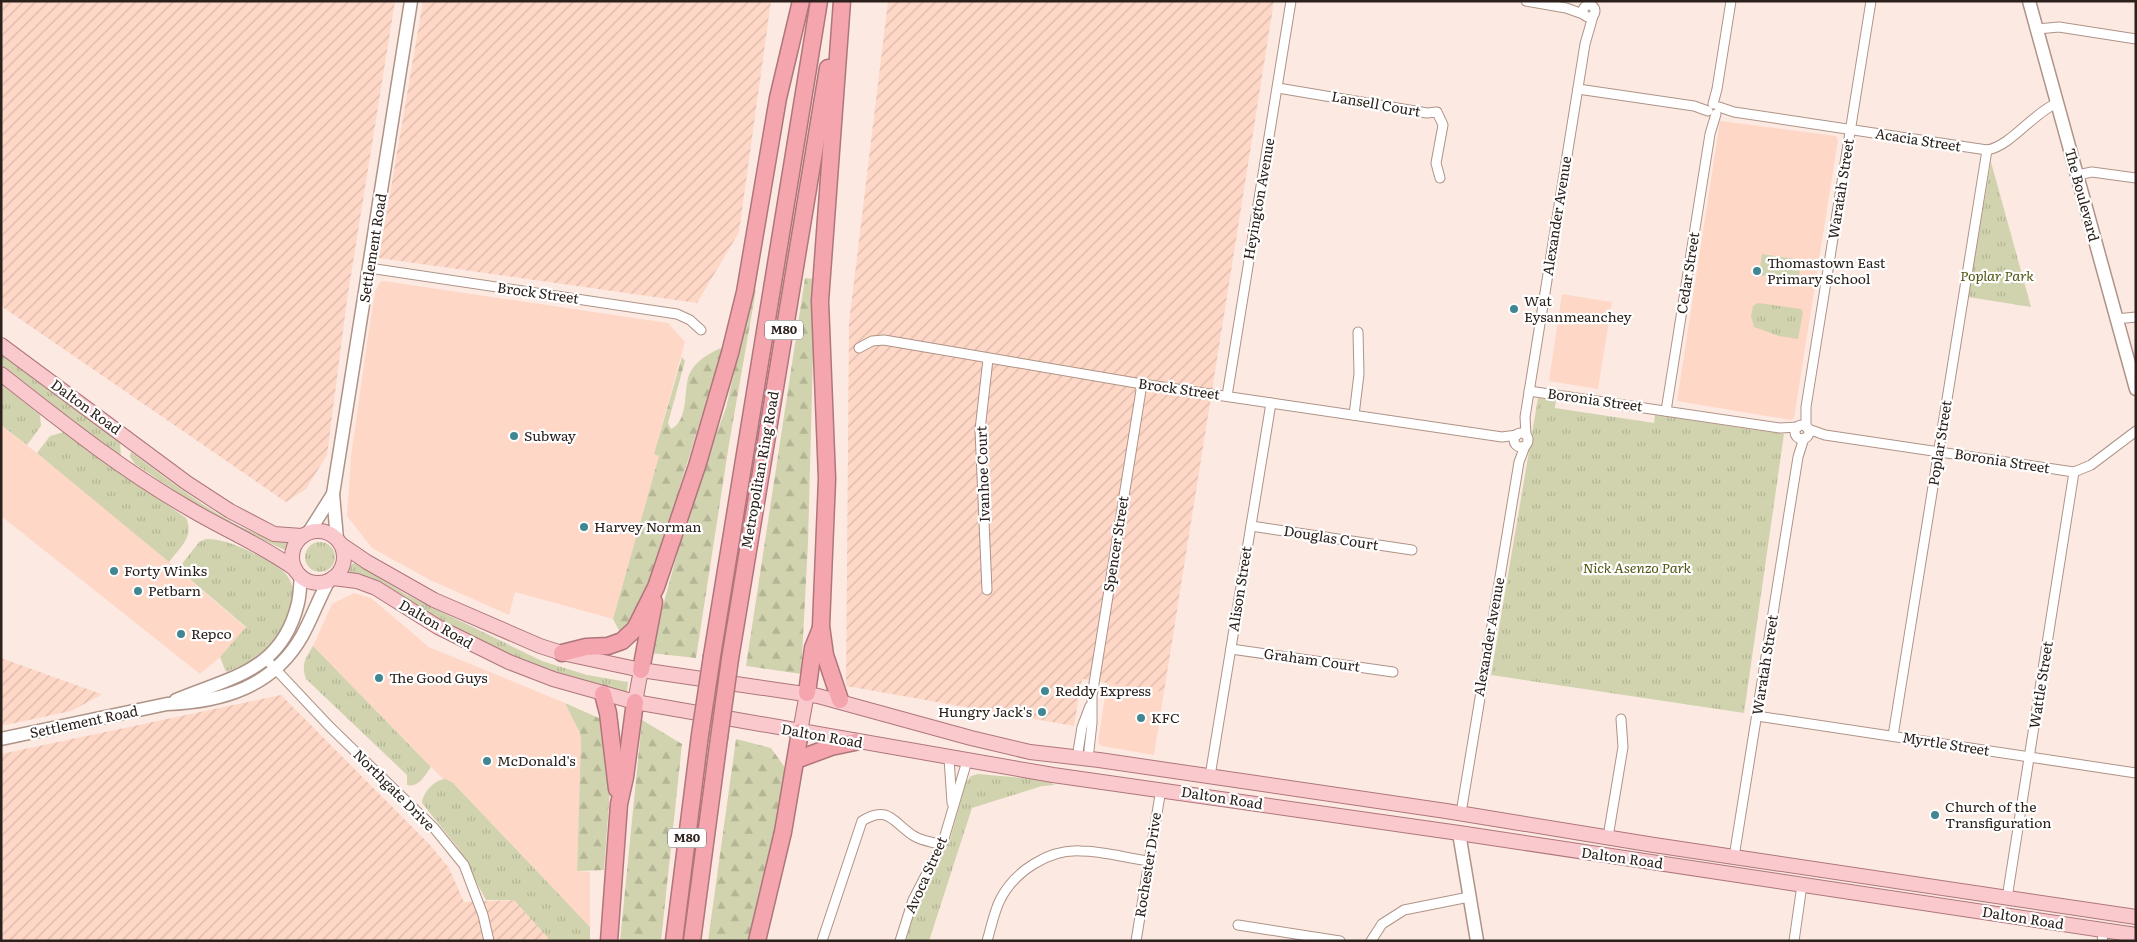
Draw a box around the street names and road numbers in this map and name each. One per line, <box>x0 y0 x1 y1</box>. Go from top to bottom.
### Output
street label: Lansell Court <box>1330 85 1423 121</box>
street label: Acacia Street <box>1874 122 1963 156</box>
street label: Heyington Avenue <box>1237 136 1279 261</box>
street label: Waratah Street <box>1822 137 1858 240</box>
street label: The Boulevard <box>2061 146 2105 244</box>
street label: Alexander Avenue <box>1537 155 1575 277</box>
street label: Settlement Road <box>354 191 391 304</box>
street label: Cedar Street <box>1671 230 1703 315</box>
street label: Brock Street <box>496 276 581 308</box>
road number: M80 <box>765 320 803 340</box>
street label: Brock Street <box>1137 372 1222 404</box>
street label: Dalton Road <box>47 374 126 439</box>
street label: Boronia Street <box>1546 382 1644 416</box>
street label: Metropolitan Ring Road <box>735 389 783 550</box>
street label: Poplar Street <box>1922 398 1956 487</box>
street label: Ivanhoe Court <box>970 425 994 523</box>
street label: Boronia Street <box>1953 443 2052 477</box>
street label: Spencer Street <box>1098 494 1133 593</box>
street label: Douglas Court <box>1282 520 1380 554</box>
street label: Alison Street <box>1222 544 1256 633</box>
street label: Alexander Avenue <box>1468 576 1508 698</box>
street label: Dalton Road <box>396 594 478 653</box>
street label: Waratah Street <box>1746 613 1782 716</box>
street label: Wattle Street <box>2023 639 2057 730</box>
street label: Graham Court <box>1263 642 1362 676</box>
street label: Settlement Road <box>28 700 140 742</box>
street label: Dalton Road <box>780 718 865 752</box>
street label: Myrtle Street <box>1901 726 1991 760</box>
street label: Northgate Drive <box>350 744 440 834</box>
street label: Dalton Road <box>1180 781 1265 813</box>
street label: Rochester Drive <box>1129 811 1165 919</box>
road number: M80 <box>668 828 706 848</box>
street label: Avoca Street <box>899 833 951 916</box>
street label: Dalton Road <box>1580 841 1665 873</box>
street label: Dalton Road <box>1981 901 2066 933</box>

